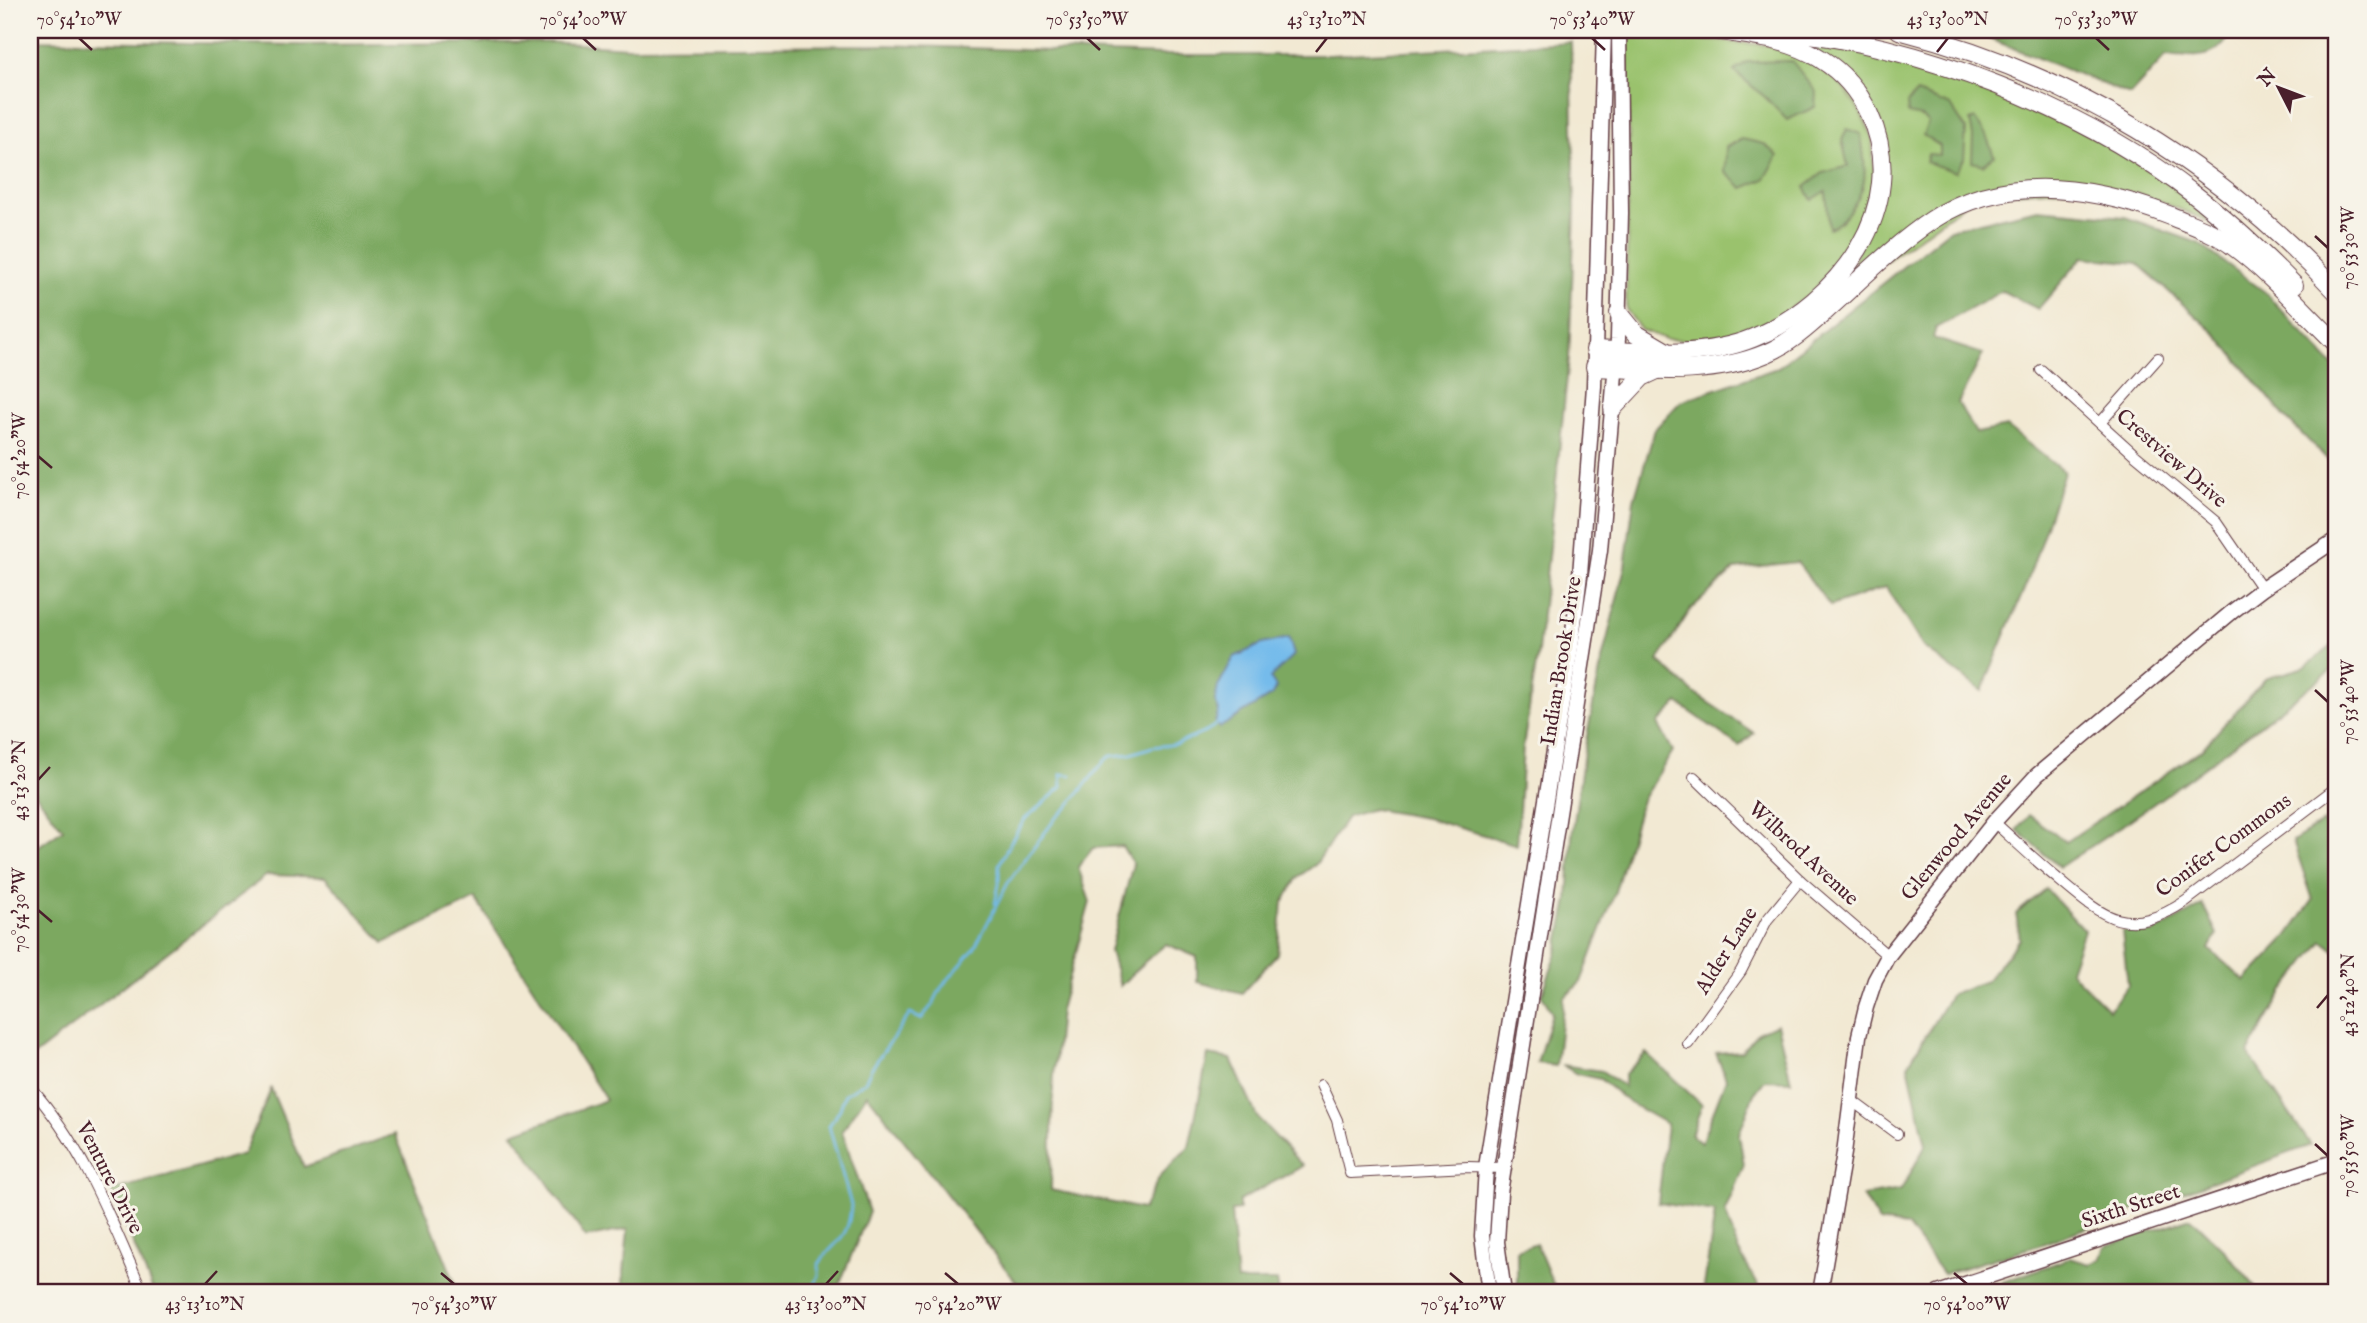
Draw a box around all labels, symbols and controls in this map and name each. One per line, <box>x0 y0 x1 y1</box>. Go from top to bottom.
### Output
text: 70°54'10"W <box>37 9 122 32</box>
text: 70°54'00"W <box>540 9 627 32</box>
text: 70°53'50"W <box>1046 9 1129 32</box>
text: 43°13'10"N <box>1287 9 1367 32</box>
text: 70°53'40"W <box>1550 9 1635 32</box>
text: 43°13'00"N <box>1907 9 1989 32</box>
text: 70°53'30"W <box>2055 9 2138 32</box>
north arrow <box>2244 52 2314 122</box>
text: N <box>2253 63 2283 93</box>
text: 70°53'30"W <box>2338 206 2361 289</box>
street label: Crestview Drive <box>2110 403 2232 515</box>
text: 70°54'20"W <box>9 412 32 499</box>
street label: Indian Brook Drive <box>1535 574 1589 747</box>
text: 70°53'40"W <box>2338 659 2361 744</box>
text: 43°13'20"N <box>9 739 32 821</box>
street label: Glenwood Avenue <box>1896 767 2019 907</box>
street label: Conifer Commons <box>2151 788 2297 904</box>
street label: Wilbrod Avenue <box>1742 796 1864 912</box>
text: 70°54'30"W <box>9 867 32 952</box>
street label: Alder Lane <box>1689 902 1765 1000</box>
text: 43°12'40"N <box>2338 953 2361 1037</box>
text: 70°53'50"W <box>2338 1114 2361 1197</box>
street label: Venture Drive <box>69 1116 149 1239</box>
street label: Sixth Street <box>2078 1178 2184 1236</box>
text: 43°13'10"N <box>165 1294 245 1317</box>
text: 70°54'30"W <box>412 1294 497 1317</box>
text: 43°13'00"N <box>785 1294 867 1317</box>
text: 70°54'20"W <box>915 1294 1002 1317</box>
text: 70°54'10"W <box>1421 1294 1506 1317</box>
text: 70°54'00"W <box>1924 1294 2011 1317</box>

